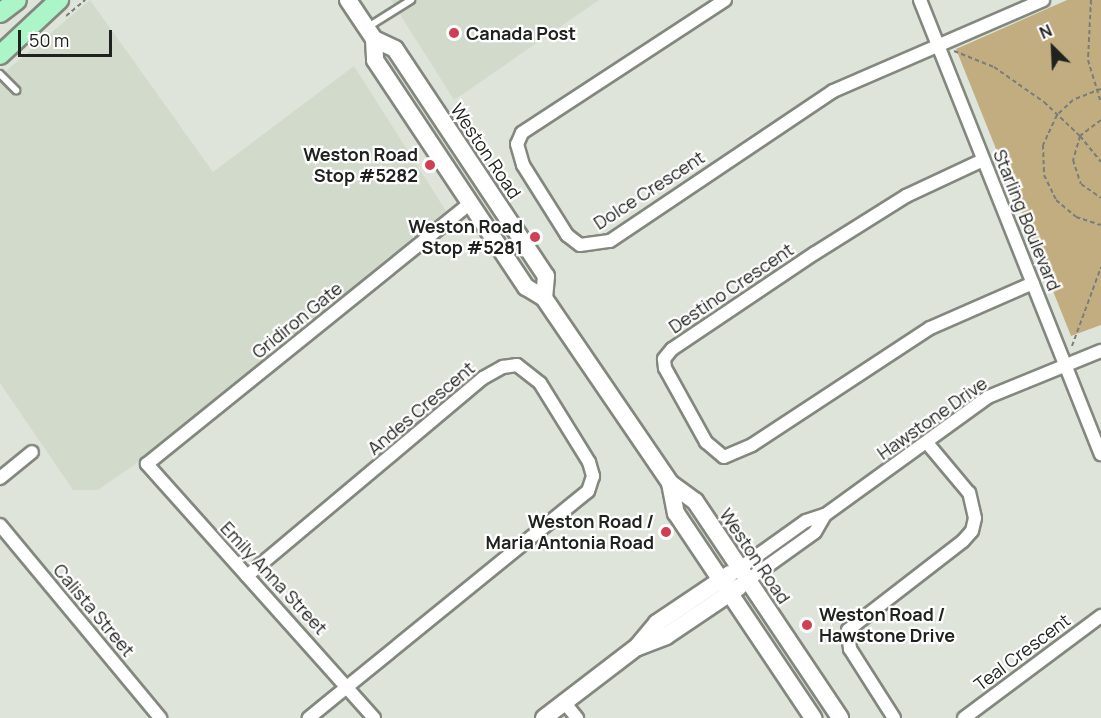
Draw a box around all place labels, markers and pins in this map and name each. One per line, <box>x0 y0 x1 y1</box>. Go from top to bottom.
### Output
place label: Canada Post <box>466 22 576 44</box>
marker: Canada Post <box>447 26 461 40</box>
place label: Weston Road Stop #5282 <box>303 144 418 186</box>
marker: Weston Road Stop #5282 <box>423 158 437 172</box>
place label: Weston Road Stop #5281 <box>408 216 523 258</box>
marker: Weston Road Stop #5281 <box>528 230 542 244</box>
place label: Weston Road / Maria Antonia Road <box>486 511 654 554</box>
marker: Weston Road / Maria Antonia Road <box>659 525 673 539</box>
place label: Weston Road / Hawstone Drive <box>819 604 955 646</box>
marker: Weston Road / Hawstone Drive <box>800 618 814 632</box>

